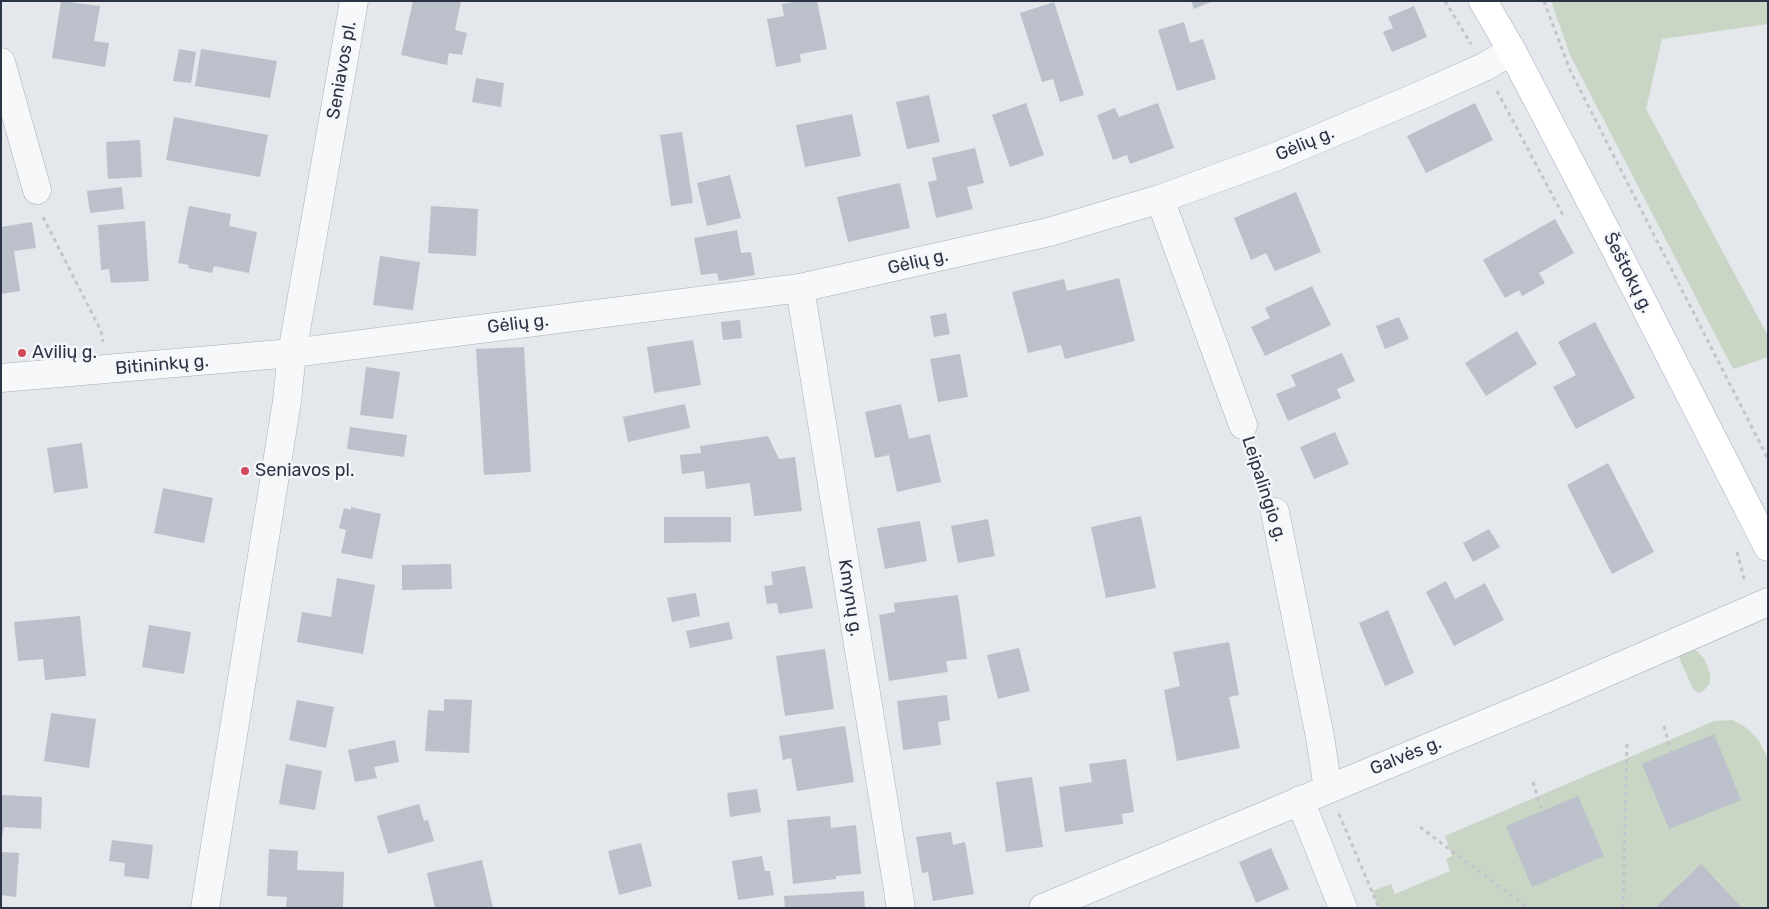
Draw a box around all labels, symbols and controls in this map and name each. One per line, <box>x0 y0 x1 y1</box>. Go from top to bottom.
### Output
street label: Seniavos pl. <box>323 19 361 121</box>
street label: Gėlių g. <box>1272 122 1338 166</box>
street label: Šeštokų g. <box>1598 229 1658 317</box>
street label: Gėlių g. <box>886 245 950 279</box>
street label: Gėlių g. <box>486 310 550 338</box>
place label: Avilių g. <box>32 342 97 364</box>
marker: Avilių g. <box>16 347 28 359</box>
street label: Bitininkų g. <box>114 350 210 380</box>
street label: Leipalingio g. <box>1237 433 1291 545</box>
place label: Seniavos pl. <box>255 460 354 482</box>
marker: Seniavos pl. <box>239 465 251 477</box>
street label: Kmynų g. <box>833 558 867 638</box>
street label: Galvės g. <box>1367 732 1445 780</box>

